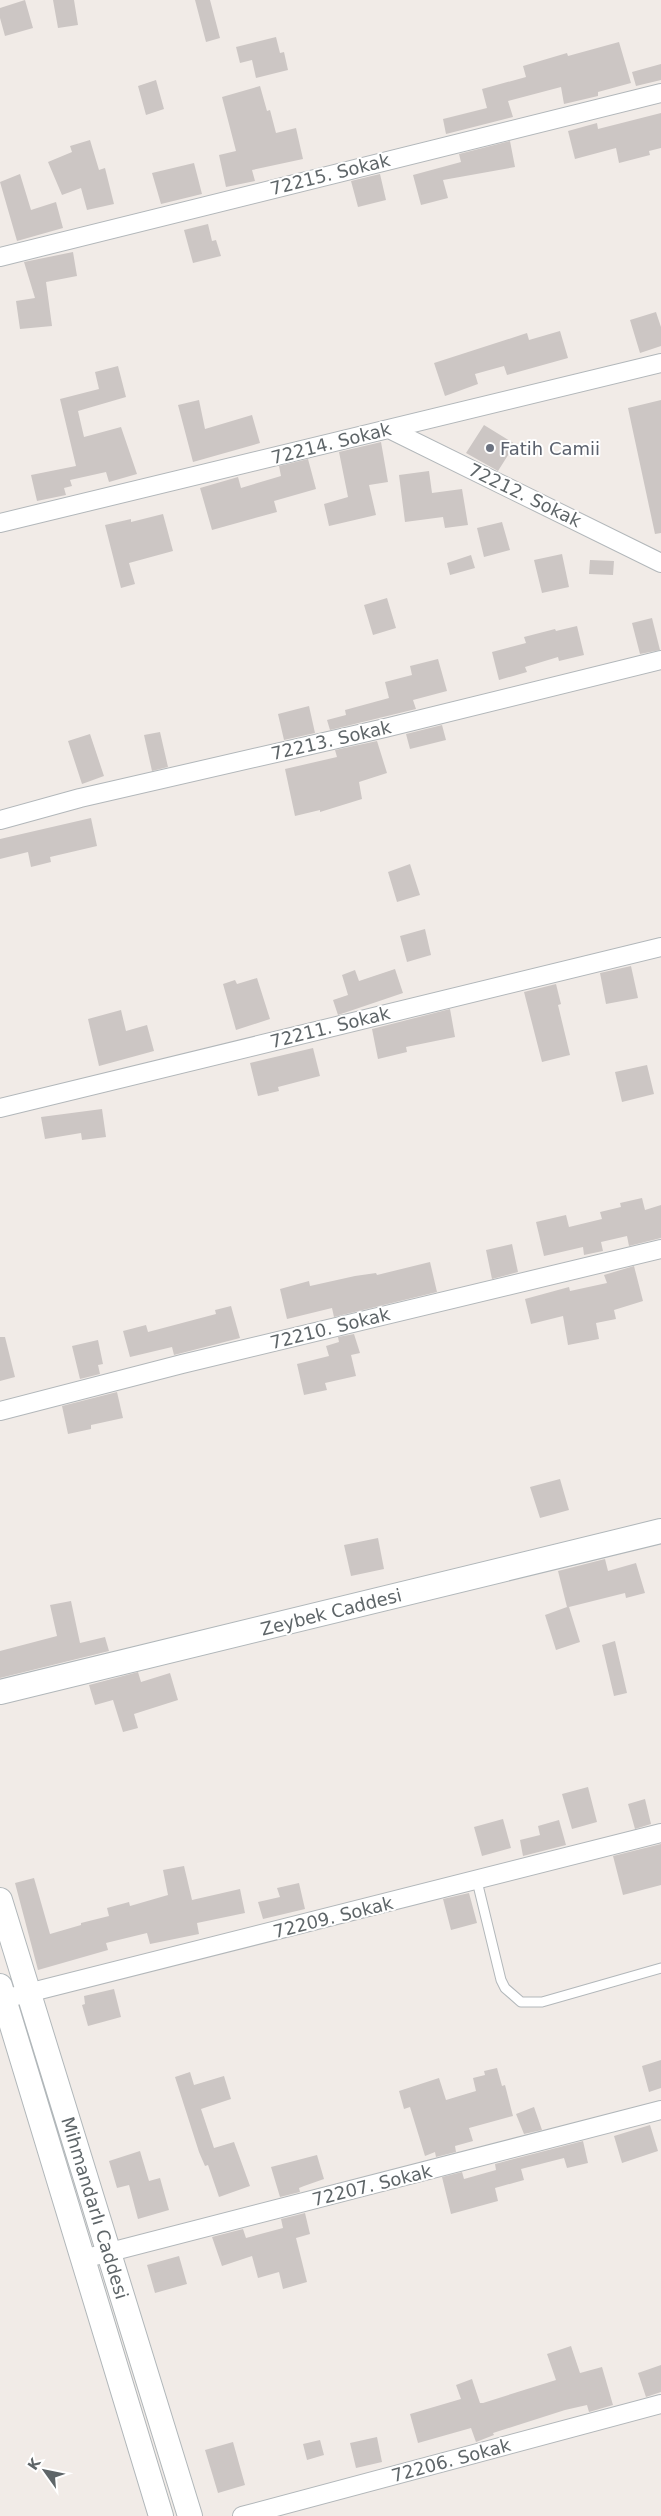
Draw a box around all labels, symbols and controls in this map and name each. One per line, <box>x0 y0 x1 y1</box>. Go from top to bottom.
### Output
street label: 72215. Sokak <box>268 149 393 199</box>
street label: 72214. Sokak <box>269 418 394 468</box>
place label: Fatih Camii <box>500 438 600 459</box>
marker: Fatih Camii <box>484 442 496 454</box>
street label: 72212. Sokak <box>465 459 585 532</box>
street label: 72213. Sokak <box>269 716 394 764</box>
street label: 72211. Sokak <box>268 1002 393 1052</box>
street label: 72210. Sokak <box>268 1303 393 1353</box>
street label: Zeybek Caddesi <box>258 1584 404 1640</box>
street label: 72209. Sokak <box>271 1892 396 1942</box>
street label: Mihmandarlı Caddesi <box>57 2114 133 2302</box>
street label: 72207. Sokak <box>310 2160 435 2210</box>
street label: 72206. Sokak <box>389 2434 514 2486</box>
north arrow <box>20 2446 70 2496</box>
text: K <box>24 2454 44 2473</box>

